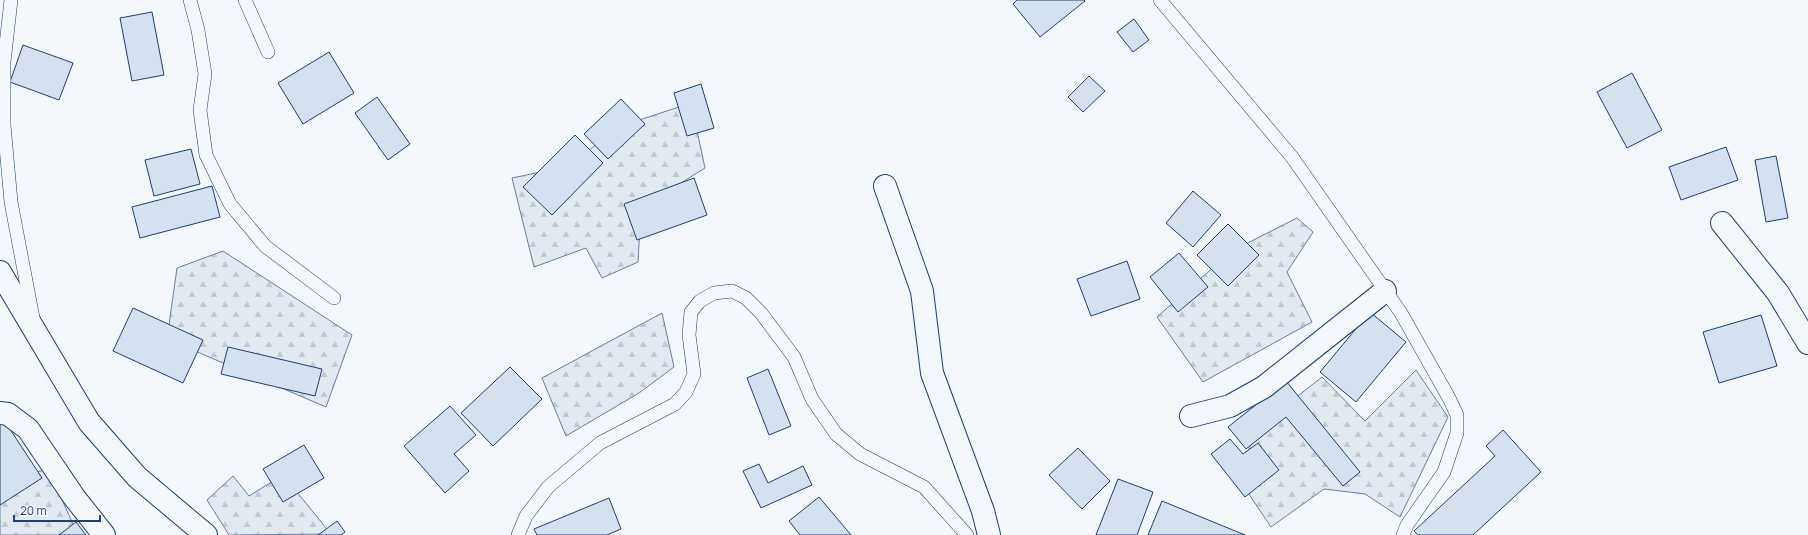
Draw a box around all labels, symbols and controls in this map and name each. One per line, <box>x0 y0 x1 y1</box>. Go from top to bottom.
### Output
scale bar <box>14 497 100 523</box>
text: 20 m <box>20 502 47 519</box>

